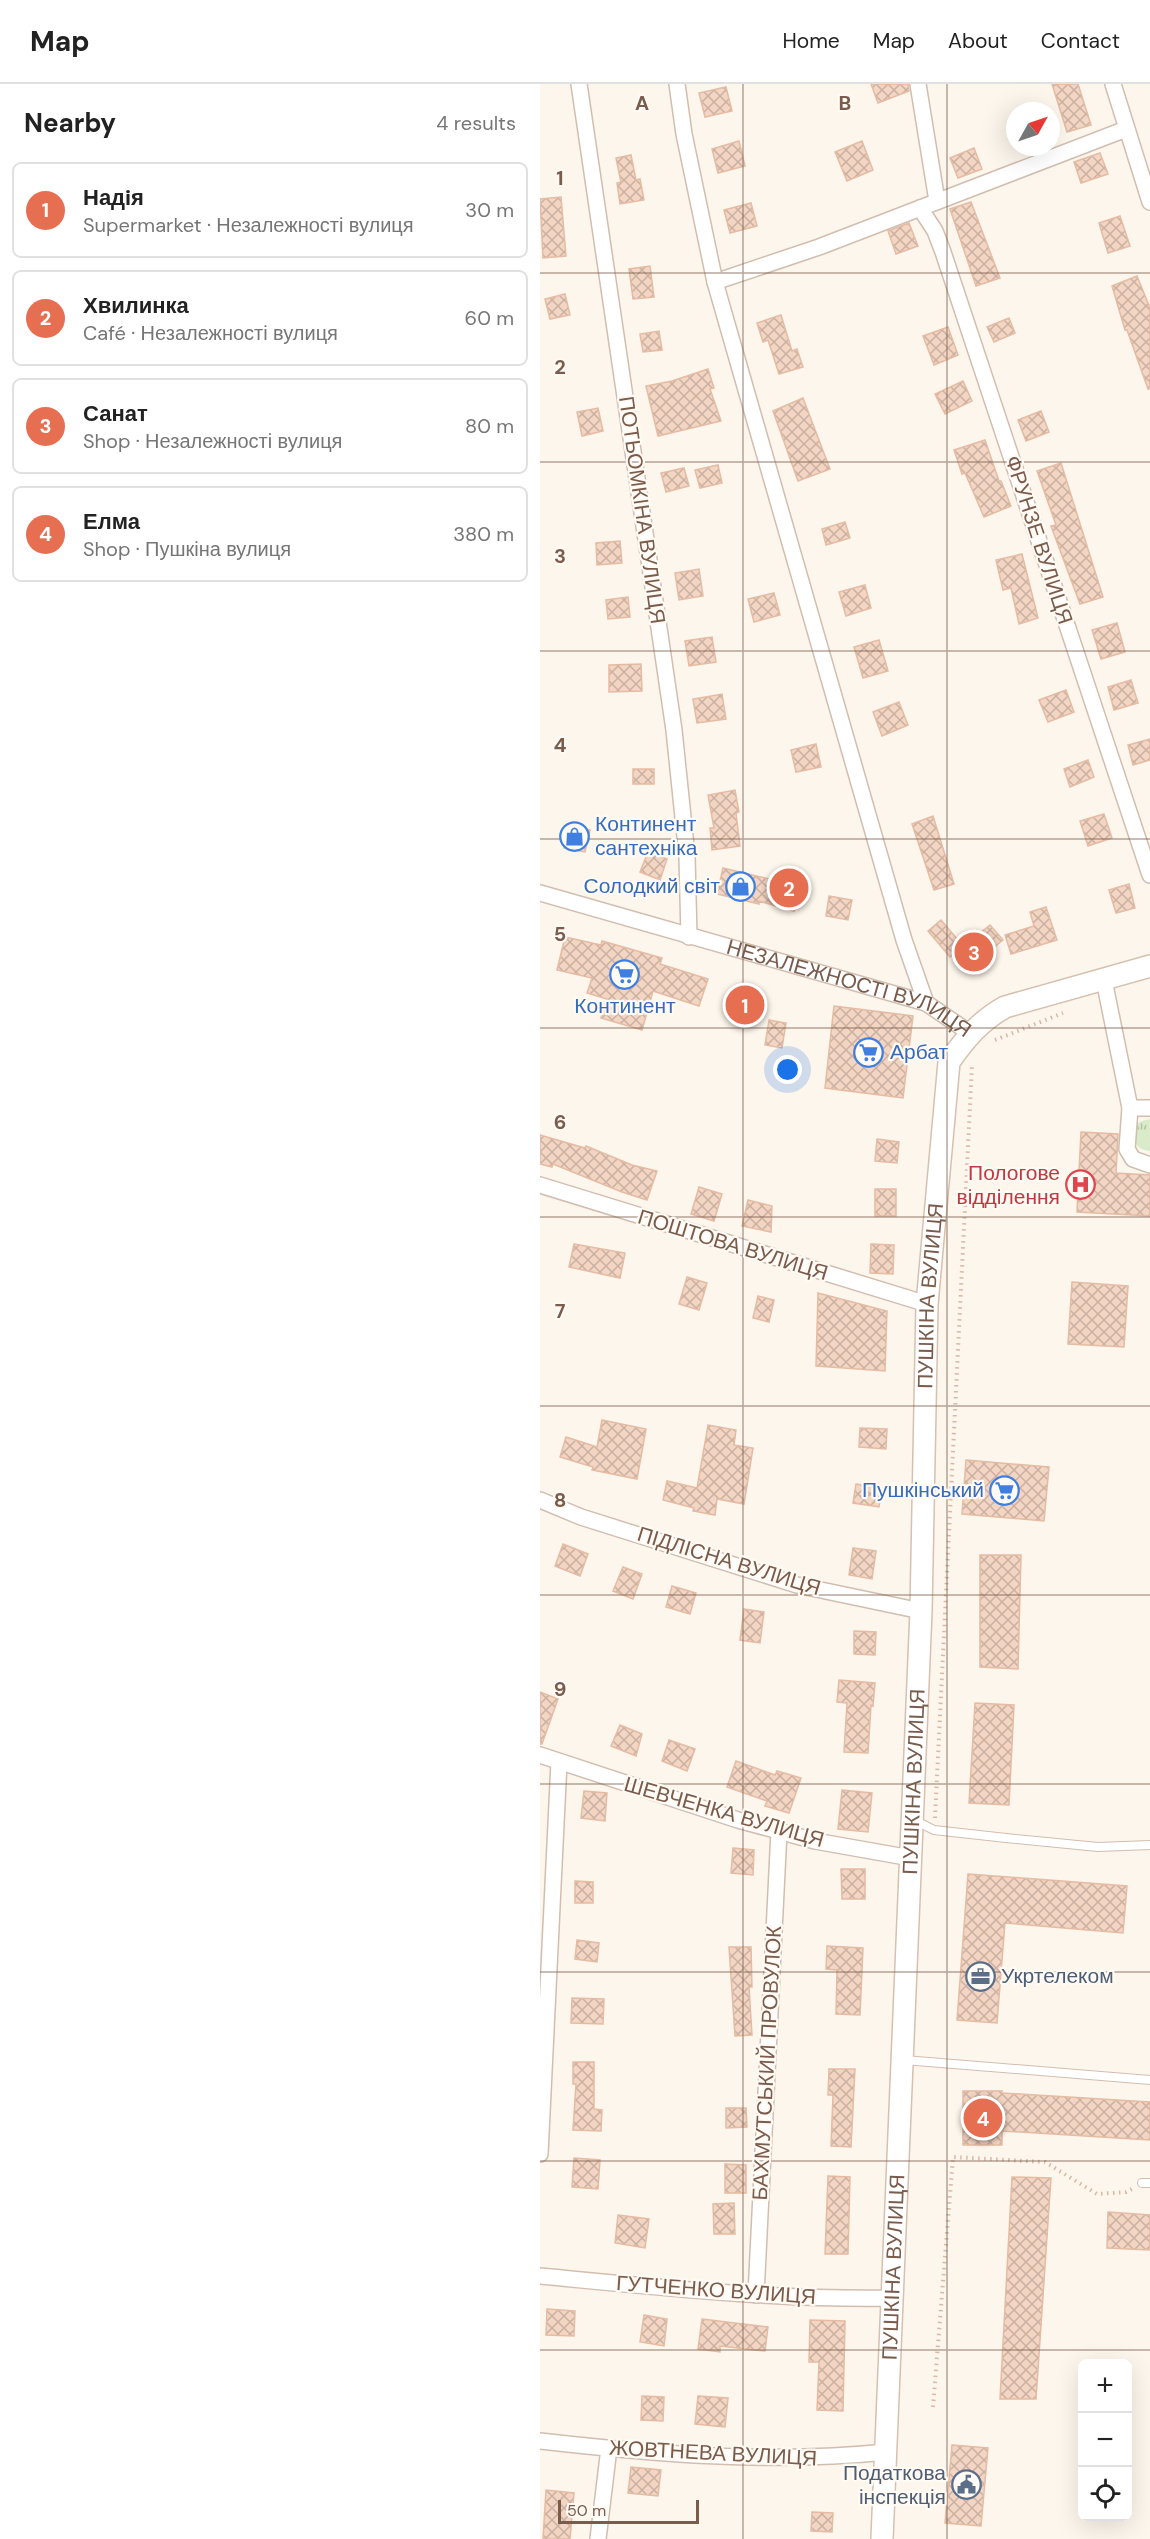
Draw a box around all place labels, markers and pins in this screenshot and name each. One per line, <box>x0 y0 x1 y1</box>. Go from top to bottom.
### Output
place label: Континент сантехніка <box>595 810 698 862</box>
shop icon: Континент сантехніка <box>558 820 590 852</box>
pin: 2 <box>770 866 808 910</box>
shop icon: Солодкий світ <box>725 870 757 902</box>
place label: Солодкий світ <box>583 872 720 900</box>
pin: 3 <box>954 930 994 974</box>
supermarket icon: Континент <box>609 959 641 991</box>
pin: 1 <box>726 982 764 1028</box>
place label: Континент <box>574 992 676 1020</box>
supermarket icon: Арбат <box>853 1036 885 1068</box>
place label: Арбат <box>890 1038 948 1066</box>
place label: Пологове відділення <box>957 1159 1060 1211</box>
hospital icon: Пологове відділення <box>1065 1169 1097 1201</box>
supermarket icon: Пушкінський <box>989 1474 1021 1506</box>
place label: Пушкінський <box>862 1476 984 1504</box>
office icon: Укртелеком <box>964 1960 996 1992</box>
place label: Укртелеком <box>1001 1962 1114 1990</box>
pin: 4 <box>964 2096 1002 2140</box>
place label: Податкова інспекція <box>843 2459 946 2511</box>
public building icon: Податкова інспекція <box>951 2469 983 2501</box>

